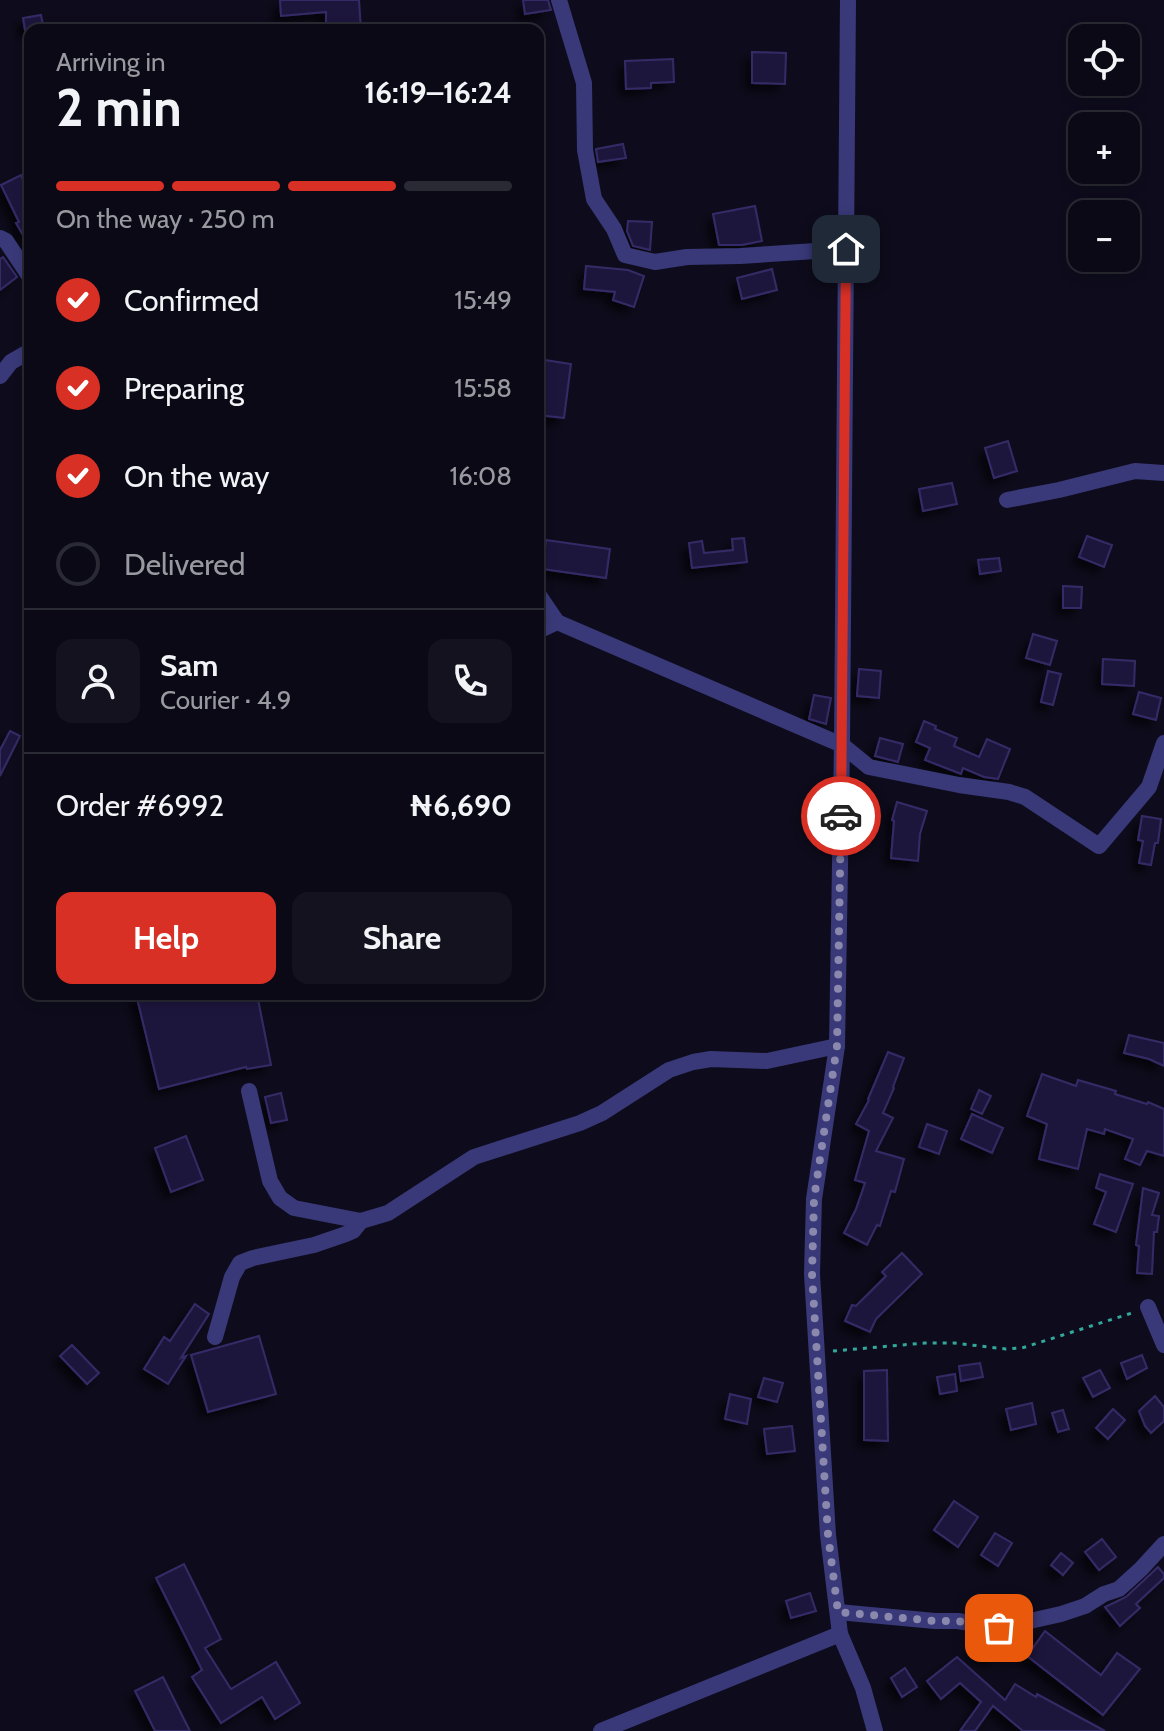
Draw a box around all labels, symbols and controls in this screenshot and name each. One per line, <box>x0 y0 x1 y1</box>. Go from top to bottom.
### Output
map controls <box>1068 24 1140 272</box>
button: locate <box>1068 24 1140 96</box>
text: Arriving in <box>56 46 166 78</box>
text: 16:19–16:24 <box>364 74 512 111</box>
text: 2 min <box>56 76 182 139</box>
button: + <box>1068 112 1140 184</box>
button: − <box>1068 200 1140 272</box>
text: On the way · 250 m <box>56 203 274 235</box>
pin <box>812 215 880 283</box>
icon: home <box>824 227 868 271</box>
icon: check <box>56 278 100 322</box>
text: Confirmed <box>124 282 259 319</box>
text: 15:49 <box>454 284 512 316</box>
icon: check <box>56 366 100 410</box>
text: Preparing <box>124 370 244 407</box>
text: 15:58 <box>454 372 512 404</box>
icon: check <box>56 454 100 498</box>
text: On the way <box>124 458 269 495</box>
text: 16:08 <box>449 460 512 492</box>
text: Delivered <box>124 546 245 583</box>
button: person <box>56 639 140 723</box>
button: phone <box>428 639 512 723</box>
text: Sam <box>160 647 218 684</box>
text: Courier · 4.9 <box>160 684 292 716</box>
courier <box>801 776 881 856</box>
text: Order #6992 <box>56 787 224 824</box>
text: ₦6,690 <box>409 787 512 824</box>
icon: car <box>819 794 863 838</box>
button: Help <box>56 892 276 984</box>
button: Share <box>292 892 512 984</box>
pin <box>965 1594 1033 1662</box>
icon: bag <box>977 1606 1021 1650</box>

